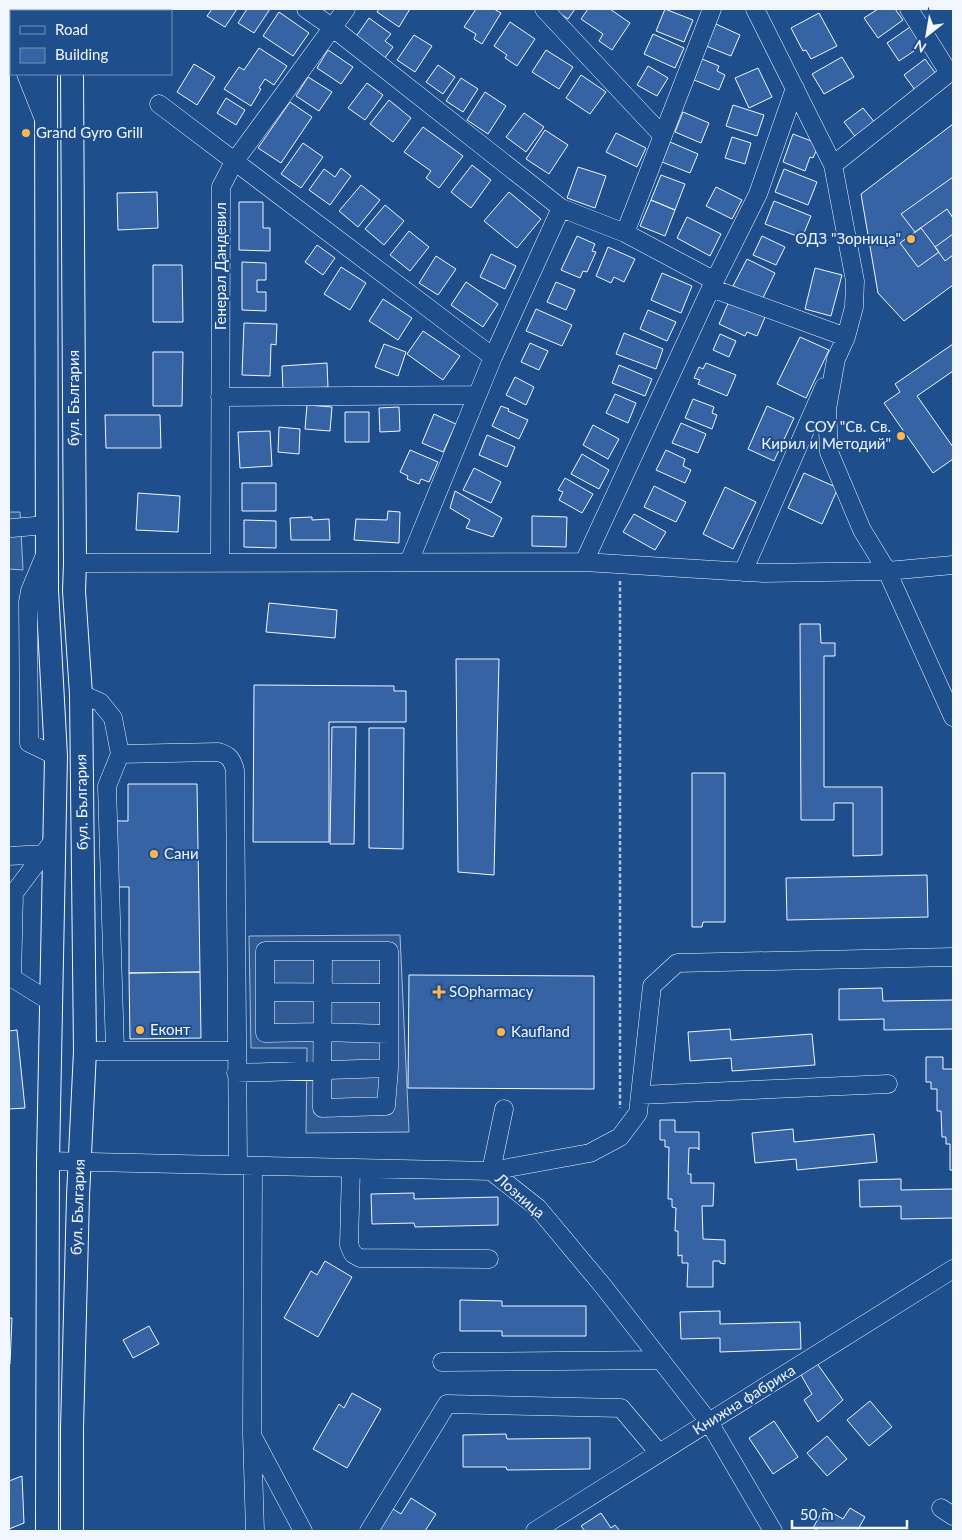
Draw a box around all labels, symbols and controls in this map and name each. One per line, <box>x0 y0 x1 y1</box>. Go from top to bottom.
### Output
legend <box>10 10 172 75</box>
north arrow <box>902 10 952 60</box>
text: Road <box>55 20 88 38</box>
text: N <box>911 37 929 57</box>
text: Building <box>55 45 108 63</box>
place label: Grand Gyro Grill <box>36 123 143 141</box>
marker: Grand Gyro Grill <box>20 127 32 139</box>
street label: Генерал Дандевил <box>211 202 229 330</box>
place label: ОДЗ "Зорница" <box>795 229 901 247</box>
marker: ОДЗ "Зорница" <box>905 233 917 245</box>
street label: бул. България <box>64 350 82 446</box>
place label: СОУ "Св. Св. Кирил и Методий" <box>761 417 891 452</box>
marker: СОУ "Св. Св. Кирил и Методий" <box>895 430 907 442</box>
street label: бул. България <box>71 754 91 850</box>
place label: Сани <box>164 844 199 862</box>
marker: Сани <box>148 848 160 860</box>
place label: SOpharmacy <box>449 982 534 1000</box>
marker: SOpharmacy <box>433 986 445 998</box>
place label: Еконт <box>150 1020 191 1038</box>
place label: Kaufland <box>511 1022 570 1040</box>
marker: Еконт <box>134 1024 146 1036</box>
marker: Kaufland <box>495 1026 507 1038</box>
street label: бул. България <box>66 1159 88 1255</box>
street label: Лозница <box>492 1168 549 1222</box>
street label: Книжна фабрика <box>689 1360 798 1438</box>
scale bar <box>792 1498 907 1530</box>
text: 50 m <box>800 1505 834 1523</box>

